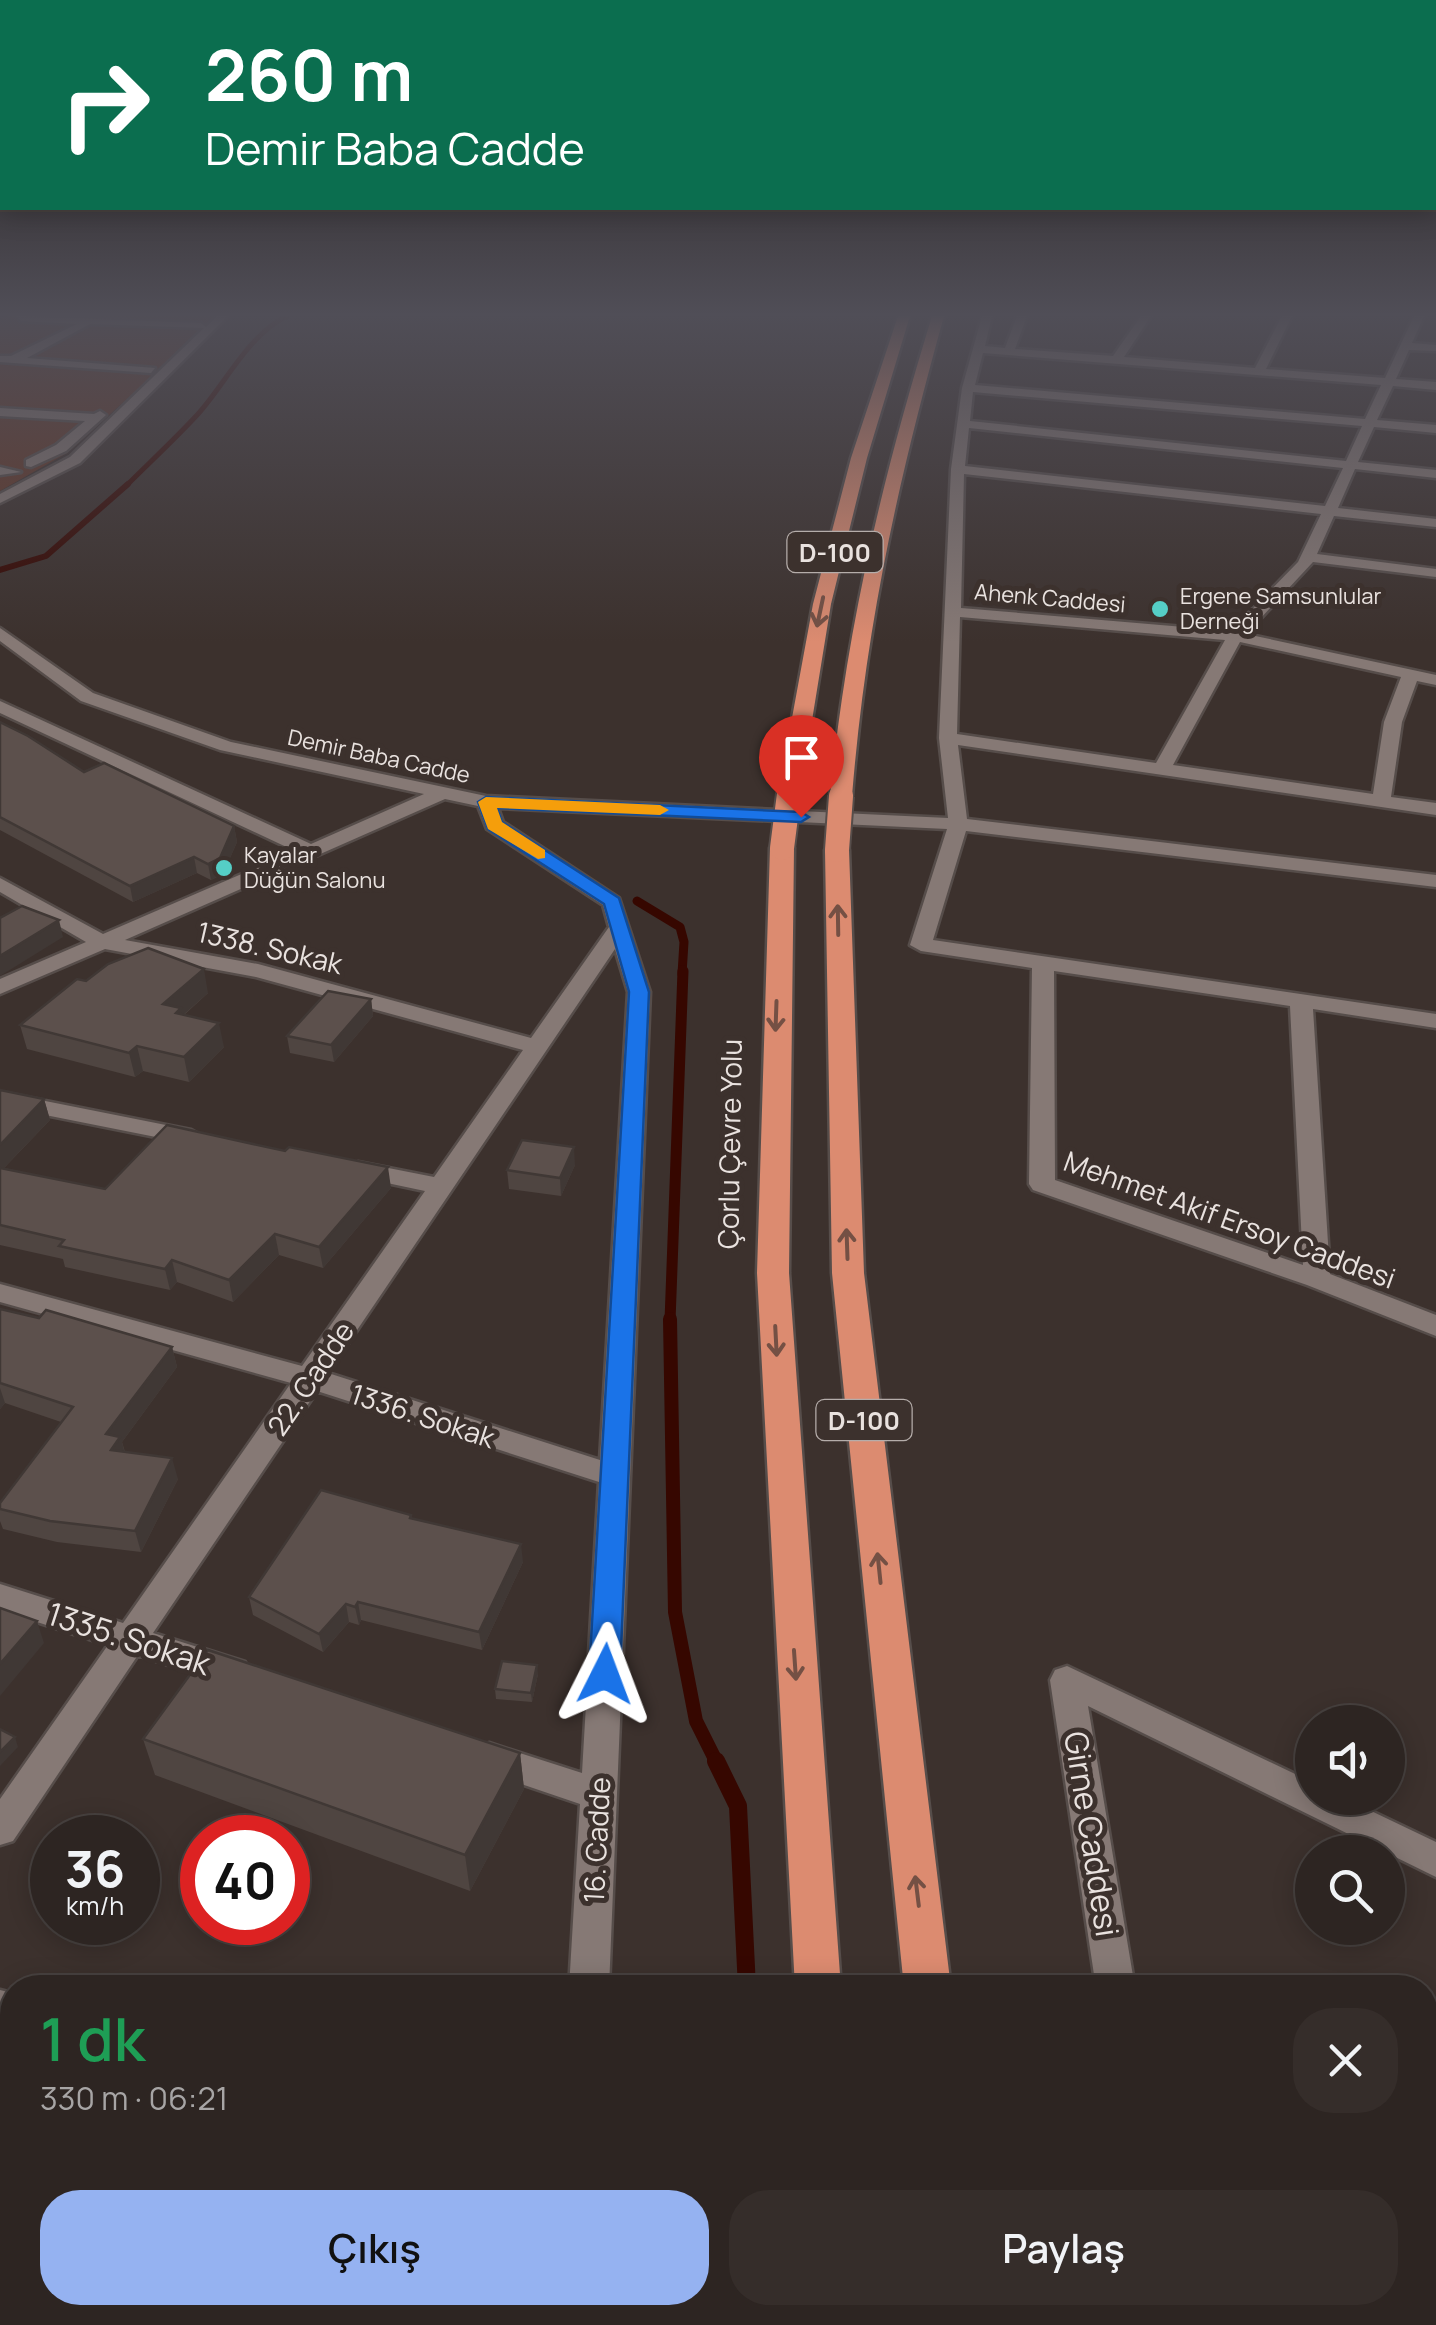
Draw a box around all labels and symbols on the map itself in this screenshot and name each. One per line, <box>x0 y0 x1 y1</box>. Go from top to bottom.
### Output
road number: D-100 <box>788 532 882 572</box>
street label: Ahenk Caddesi <box>973 576 1127 620</box>
place label: Ergene Samsunlular Derneği <box>1180 581 1382 636</box>
one-way arrow <box>810 595 829 627</box>
marker: Ergene Samsunlular Derneği <box>1149 598 1171 620</box>
pin <box>759 715 844 818</box>
street label: Demir Baba Cadde <box>285 722 473 790</box>
place label: Kayalar Düğün Salonu <box>244 840 385 895</box>
marker: Kayalar Düğün Salonu <box>213 857 235 879</box>
one-way arrow <box>828 904 848 936</box>
street label: 1338. Sokak <box>194 912 347 982</box>
one-way arrow <box>767 999 786 1031</box>
street label: Çorlu Çevre Yolu <box>708 1038 750 1250</box>
street label: Mehmet Akif Ersoy Caddesi <box>1059 1141 1401 1297</box>
one-way arrow <box>838 1229 857 1261</box>
street label: 22. Cadde <box>258 1314 362 1442</box>
one-way arrow <box>767 1324 786 1356</box>
street label: 1336. Sokak <box>346 1374 501 1456</box>
road number: D-100 <box>816 1400 912 1440</box>
one-way arrow <box>869 1552 888 1584</box>
street label: 1335. Sokak <box>42 1591 217 1685</box>
position arrow <box>553 1622 657 1726</box>
one-way arrow <box>786 1648 805 1681</box>
street label: Girne Caddesi <box>1054 1728 1130 1940</box>
street label: 16. Cadde <box>574 1776 618 1904</box>
speed limit sign: 40 <box>180 1815 310 1945</box>
one-way arrow <box>907 1875 925 1907</box>

